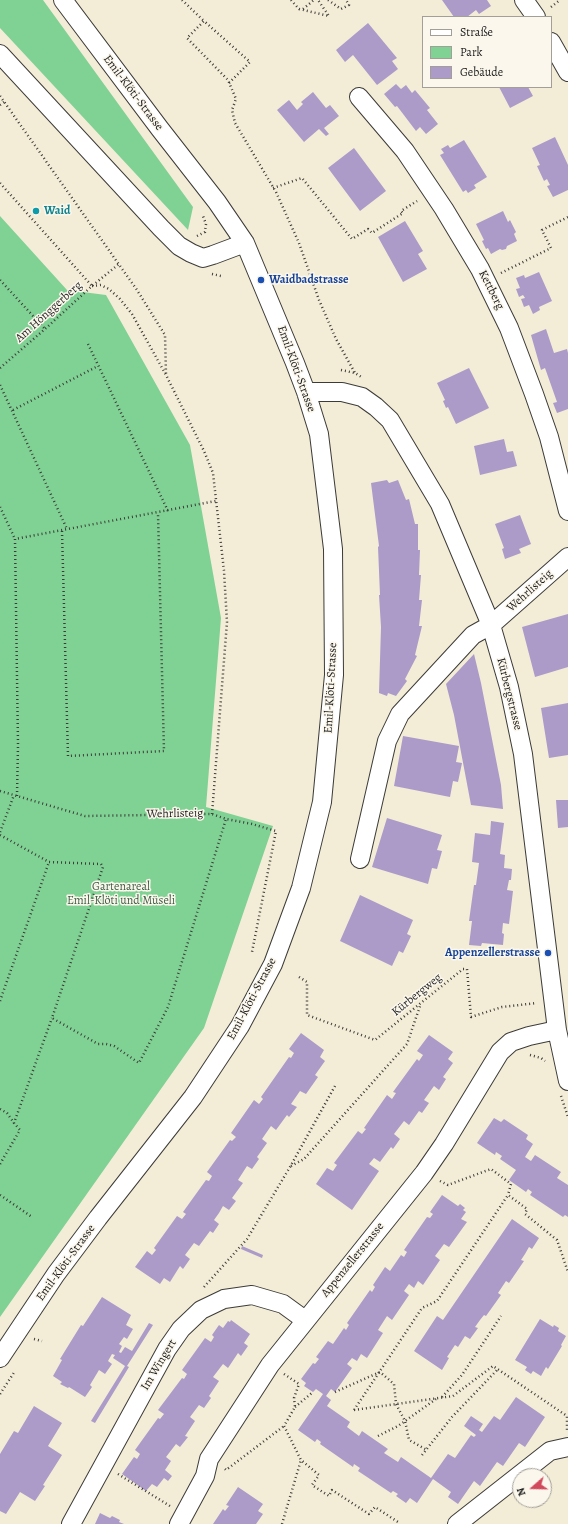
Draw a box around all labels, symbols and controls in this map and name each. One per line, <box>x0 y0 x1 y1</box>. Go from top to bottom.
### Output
legend <box>422 16 552 88</box>
text: Straße <box>460 24 493 40</box>
text: Park <box>460 44 483 60</box>
street label: Emil-Klöti-Strasse <box>100 52 166 134</box>
text: Gebäude <box>460 64 503 80</box>
place label: Waid <box>44 204 70 218</box>
marker: Waid <box>31 206 41 216</box>
street label: Kettberg <box>475 268 507 312</box>
place label: Waidbadstrasse <box>269 273 349 287</box>
marker: Waidbadstrasse <box>256 275 266 285</box>
street label: Am Hönggerberg <box>13 278 85 346</box>
street label: Emil-Klöti-Strasse <box>274 324 318 414</box>
street label: Wehrlisteig <box>504 567 556 615</box>
street label: Emil-Klöti-Strasse <box>321 642 341 734</box>
street label: Kürbergstrasse <box>493 656 525 732</box>
street label: Wehrlisteig <box>147 806 203 822</box>
park label: Gartenareal Emil-Klöti und Müseli <box>67 880 175 908</box>
place label: Appenzellerstrasse <box>445 946 540 960</box>
marker: Appenzellerstrasse <box>543 948 553 958</box>
street label: Emil-Klöti-Strasse <box>224 955 280 1043</box>
street label: Kürbergweg <box>389 971 445 1019</box>
street label: Appenzellerstrasse <box>318 1220 388 1300</box>
street label: Emil-Klöti-Strasse <box>33 1222 99 1304</box>
street label: Im Wingert <box>138 1337 180 1393</box>
north arrow <box>512 1468 552 1508</box>
text: N <box>513 1486 530 1498</box>

